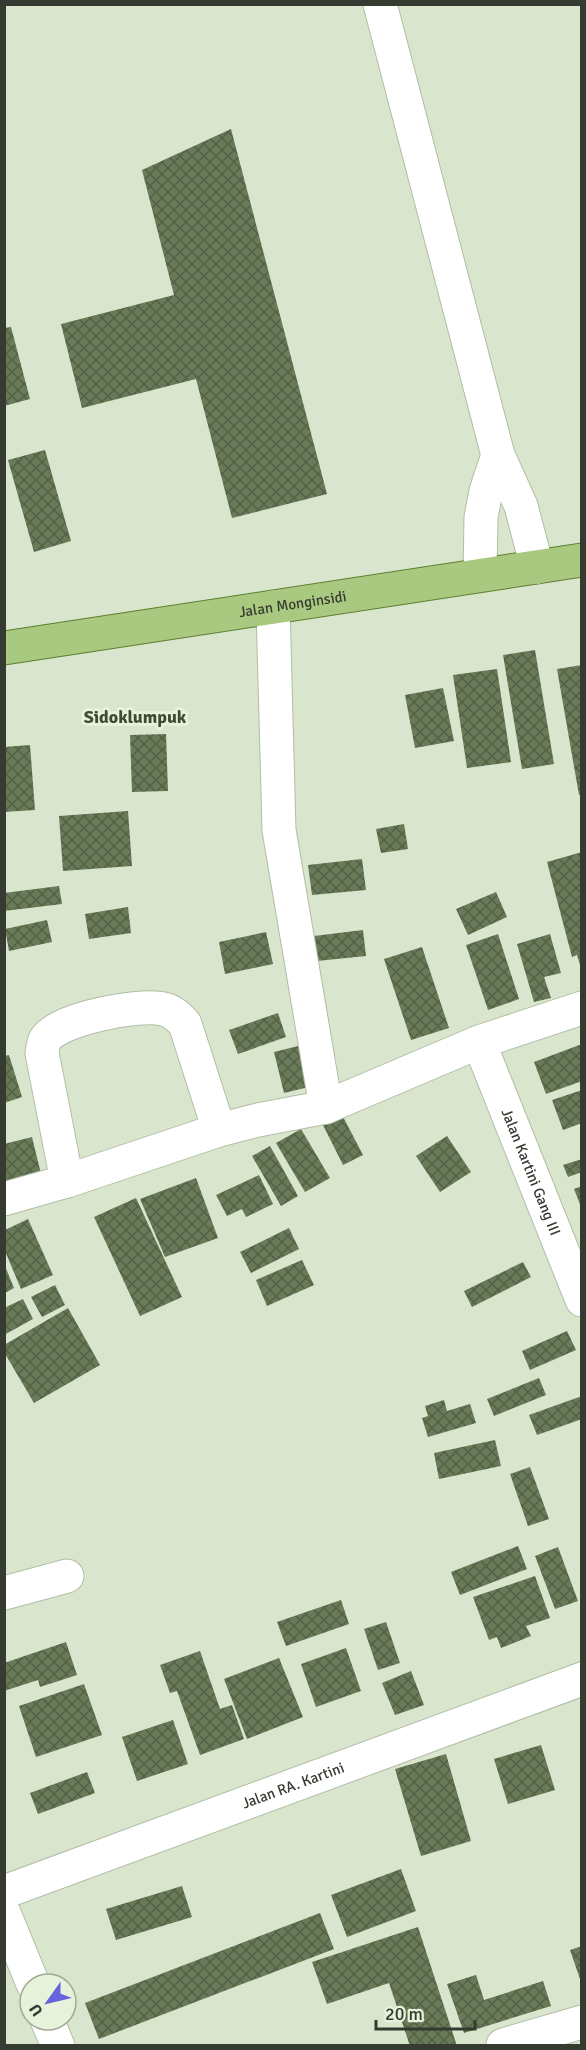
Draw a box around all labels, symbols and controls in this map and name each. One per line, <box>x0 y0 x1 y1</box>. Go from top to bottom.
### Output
street label: Jalan Monginsidi <box>238 587 348 621</box>
district label: Sidoklumpuk <box>84 706 187 728</box>
street label: Jalan Kartini Gang III <box>498 1106 564 1238</box>
street label: Jalan RA. Kartini <box>239 1758 347 1813</box>
north arrow <box>18 1972 78 2032</box>
scale bar <box>376 1993 475 2031</box>
text: U <box>25 2000 48 2020</box>
text: 20 m <box>385 2003 423 2025</box>

